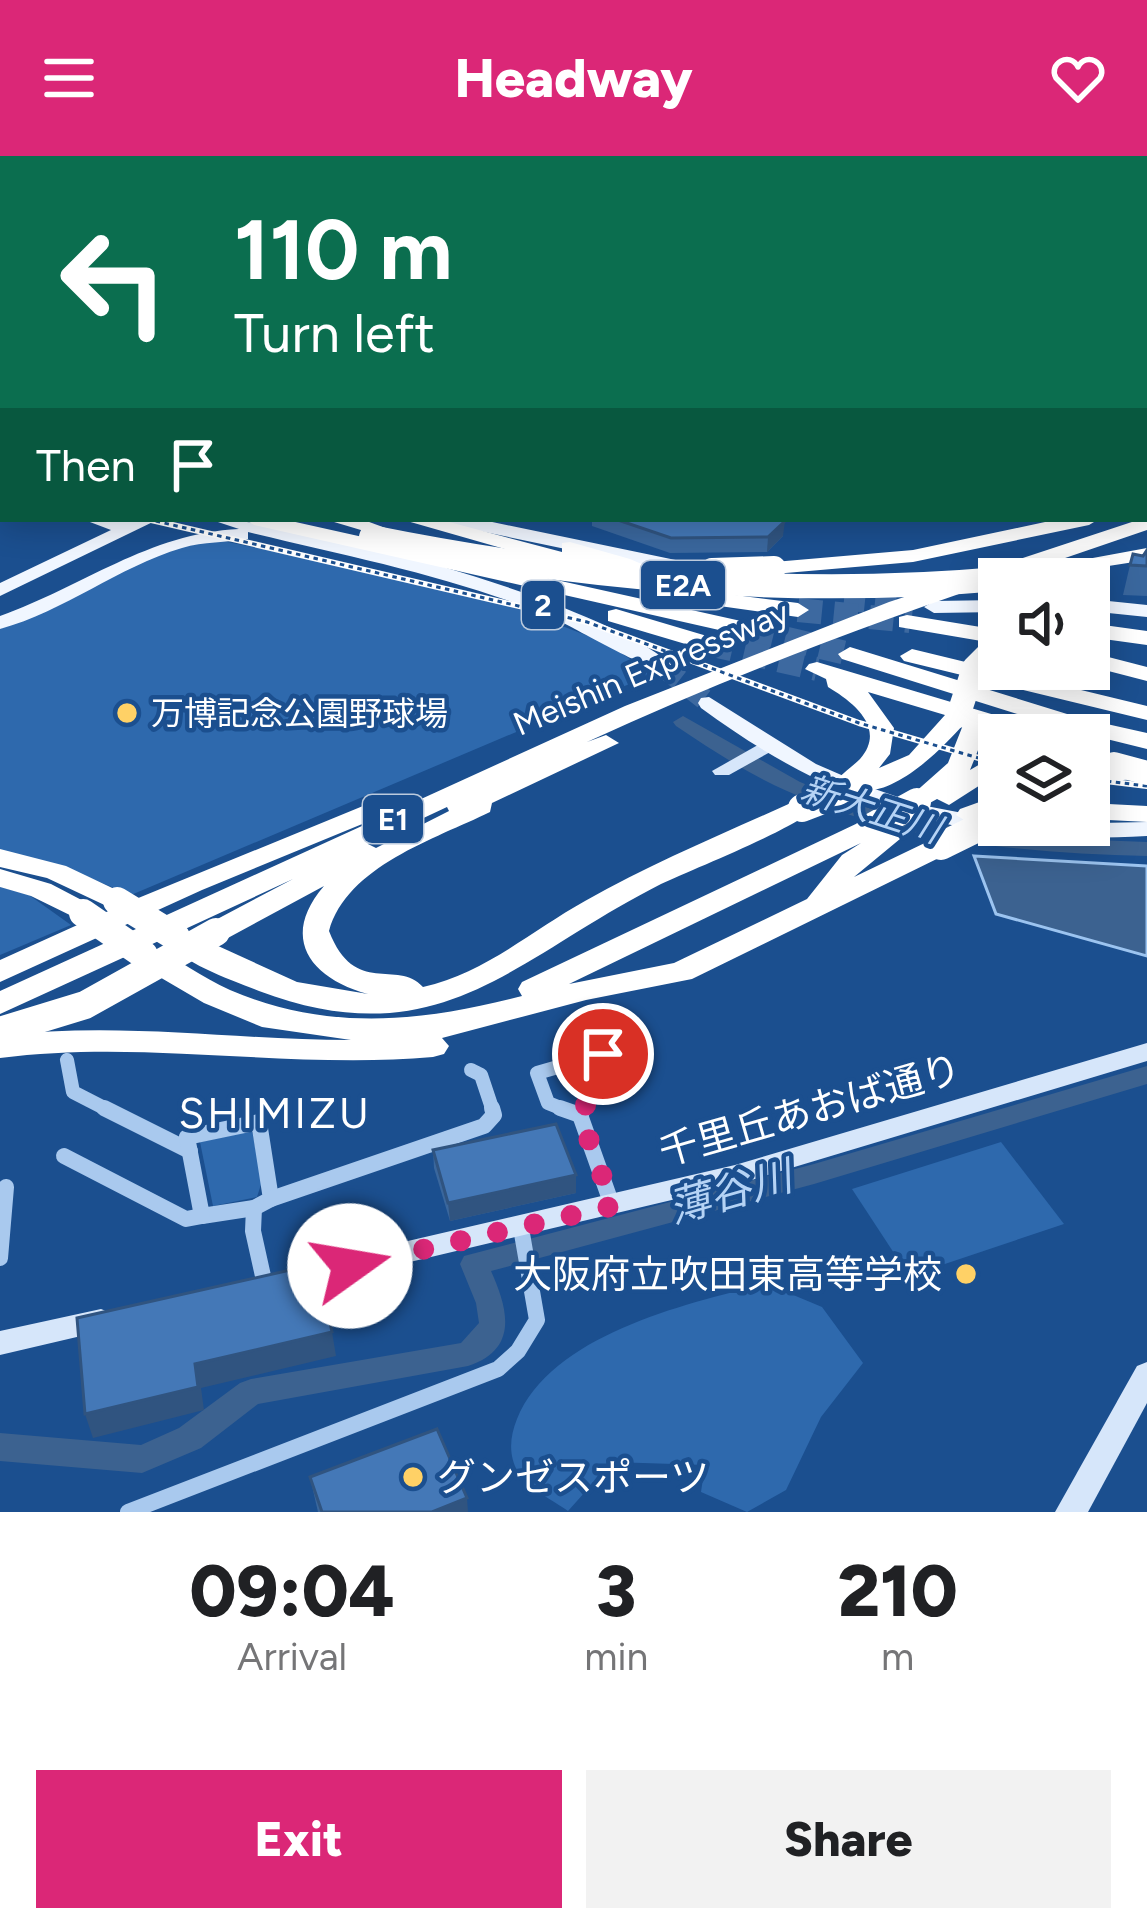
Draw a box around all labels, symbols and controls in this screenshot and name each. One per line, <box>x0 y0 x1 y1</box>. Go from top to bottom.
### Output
icon: menu <box>36 45 102 111</box>
icon: heart <box>1045 45 1111 111</box>
text: Headway <box>454 46 693 111</box>
text: 110 m <box>234 199 453 300</box>
icon: left <box>36 204 192 360</box>
text: Turn left <box>234 301 435 366</box>
icon: arrive <box>160 432 226 498</box>
text: Then <box>36 438 136 492</box>
map controls <box>978 558 1110 846</box>
button: sound <box>978 558 1110 690</box>
road number: E2A <box>641 561 725 609</box>
road number: 2 <box>522 581 564 629</box>
street label: Meishin Expressway <box>507 592 795 744</box>
place label: 万博記念公園野球場 <box>151 694 448 733</box>
marker: 万博記念公園野球場 <box>114 700 140 726</box>
button: layers <box>978 714 1110 846</box>
water label: 新大正川 <box>796 766 950 853</box>
road number: E1 <box>363 795 423 843</box>
pin <box>552 1003 654 1105</box>
icon: arrive <box>570 1021 636 1087</box>
street label: 千里丘あおば通り <box>654 1044 966 1176</box>
district label: SHIMIZU <box>178 1088 372 1139</box>
water label: 薄谷川 <box>662 1149 801 1234</box>
position arrow <box>287 1203 413 1329</box>
place label: 大阪府立吹田東高等学校 <box>513 1251 942 1298</box>
marker: 大阪府立吹田東高等学校 <box>953 1261 979 1287</box>
place label: グンゼスポーツ <box>437 1454 709 1501</box>
marker: グンゼスポーツ <box>400 1464 426 1490</box>
text: 09:04 <box>189 1548 395 1634</box>
text: 3 <box>596 1548 636 1634</box>
text: 210 <box>838 1548 958 1634</box>
text: Arrival <box>237 1633 347 1680</box>
text: min <box>584 1633 648 1680</box>
text: m <box>881 1633 914 1680</box>
button: Exit <box>36 1770 562 1908</box>
button: Share <box>586 1770 1111 1908</box>

